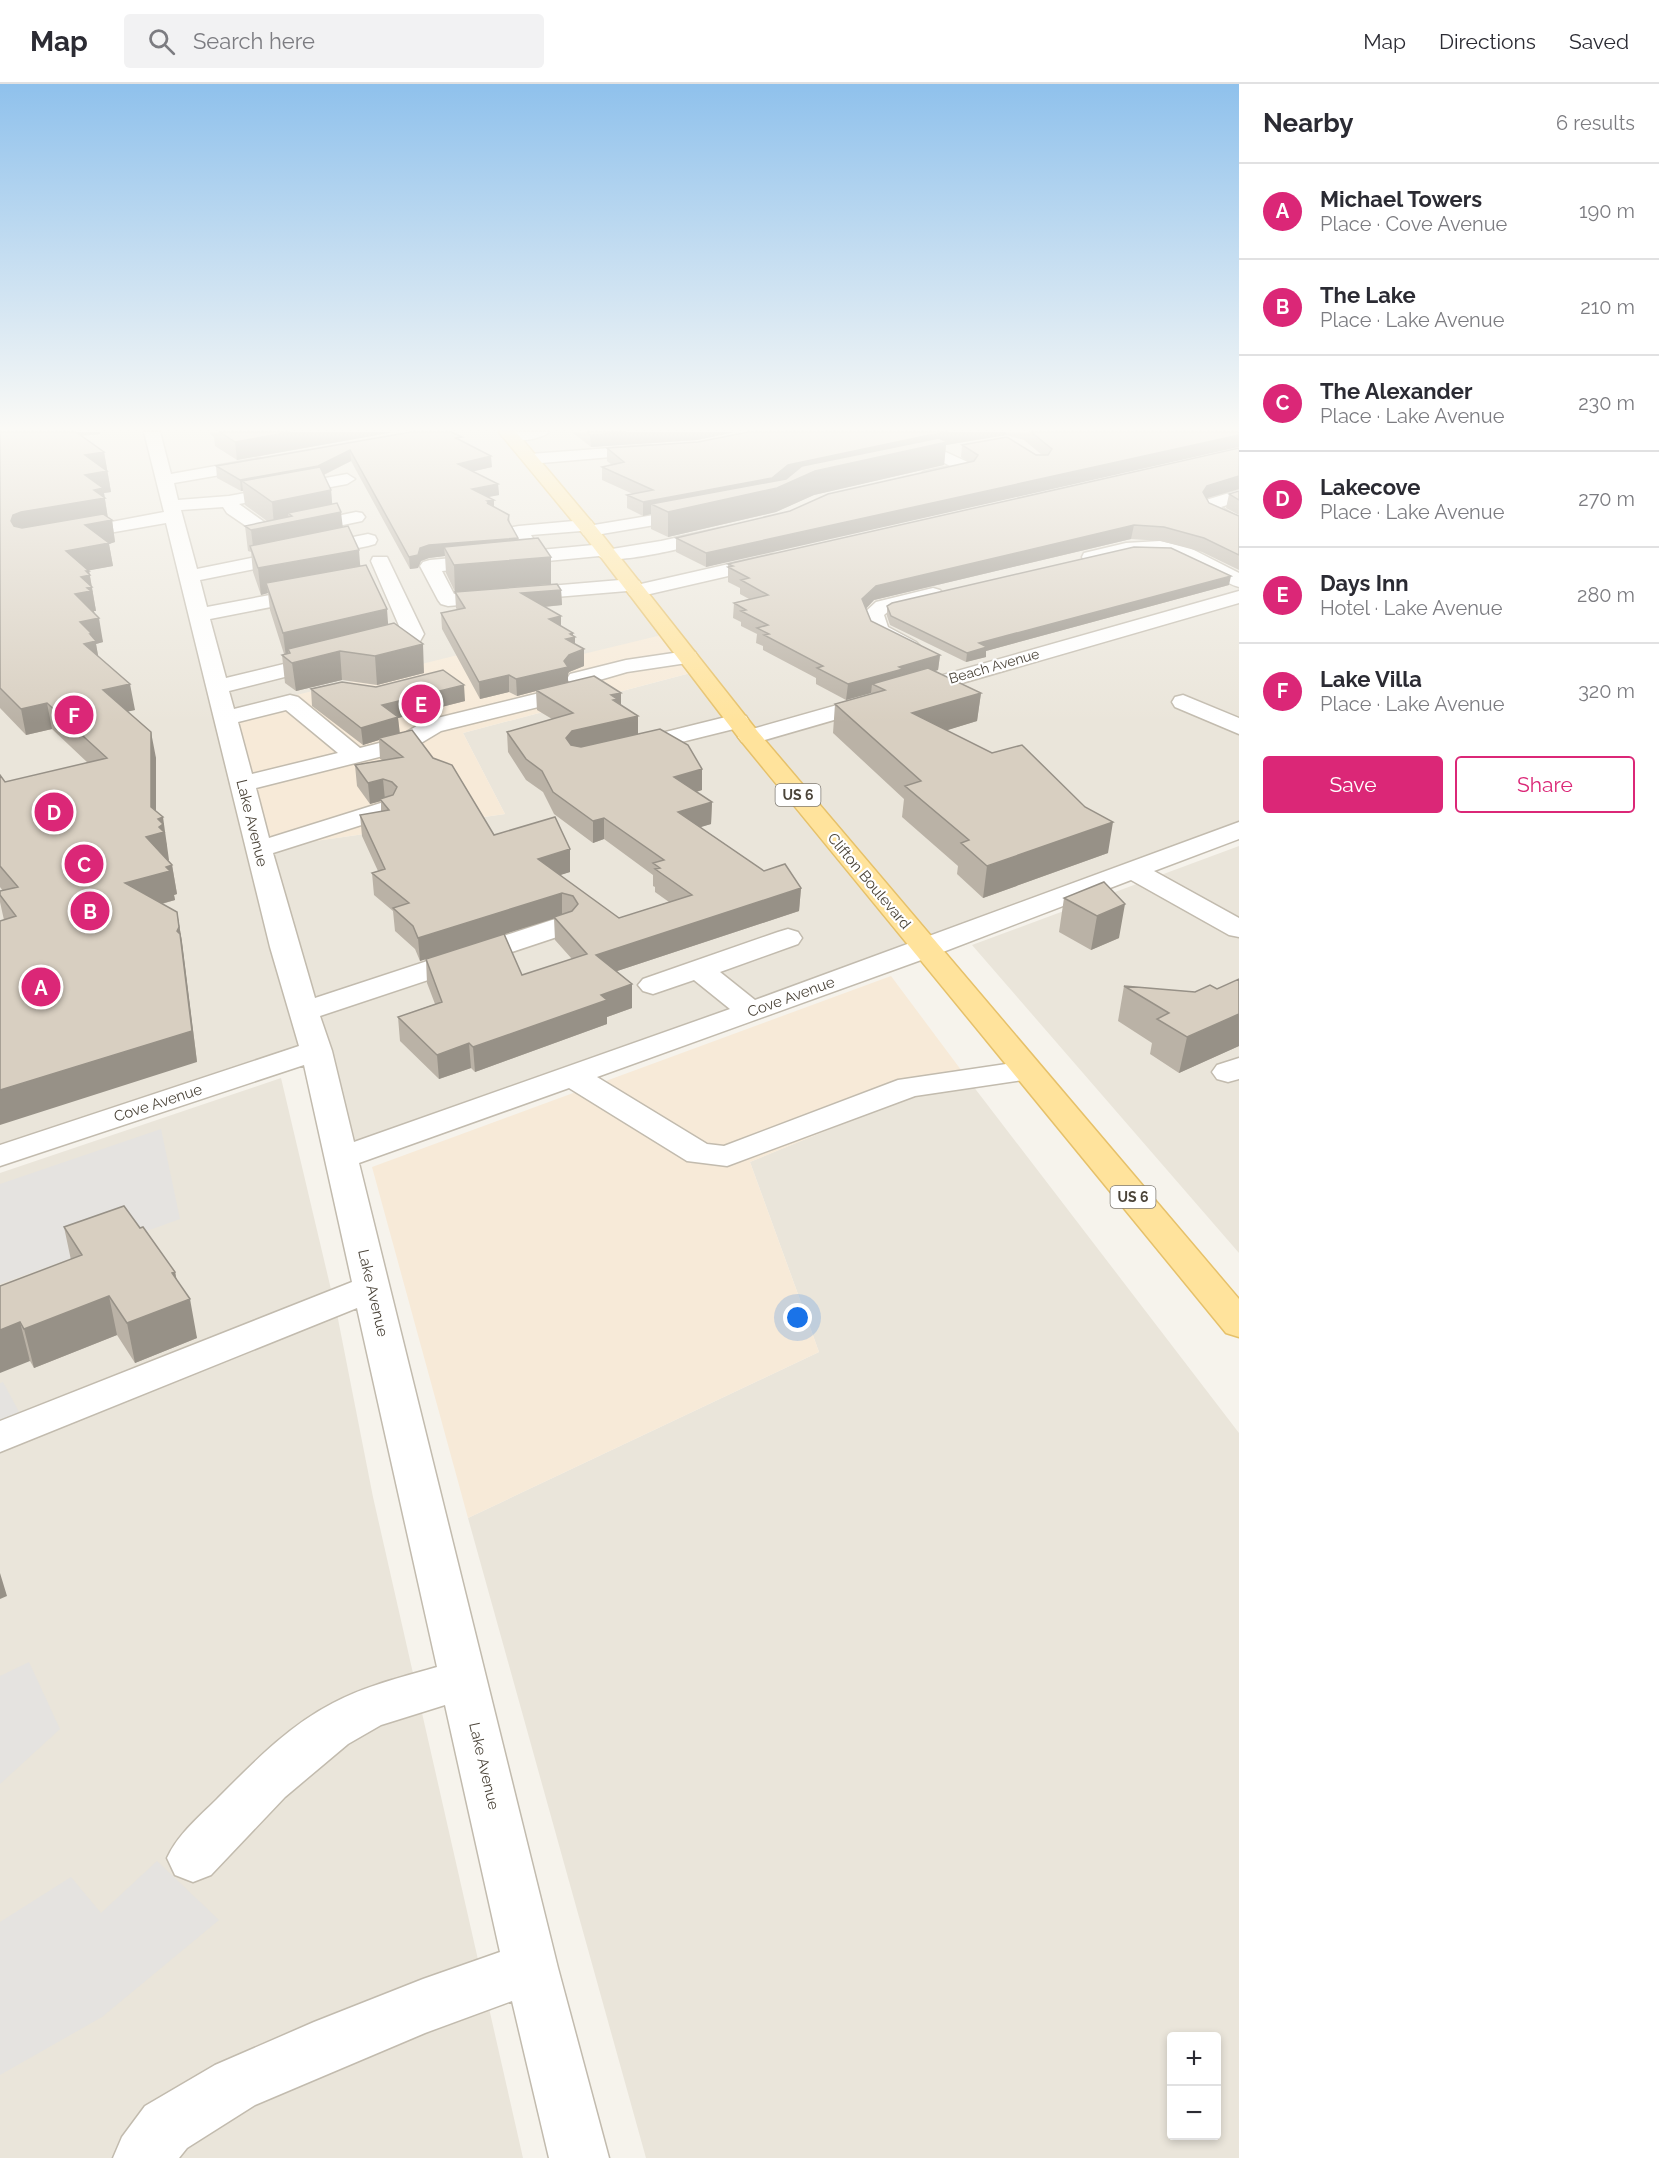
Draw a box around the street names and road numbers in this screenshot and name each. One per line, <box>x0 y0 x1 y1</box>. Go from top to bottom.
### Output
street label: Beach Avenue <box>947 645 1041 687</box>
street label: Lake Avenue <box>232 778 272 869</box>
road number: US 6 <box>776 784 820 806</box>
street label: Clifton Boulevard <box>824 829 914 933</box>
street label: Cove Avenue <box>745 973 837 1021</box>
street label: Cove Avenue <box>112 1080 204 1126</box>
road number: US 6 <box>1110 1186 1156 1208</box>
street label: Lake Avenue <box>354 1247 392 1339</box>
street label: Lake Avenue <box>465 1720 503 1812</box>

